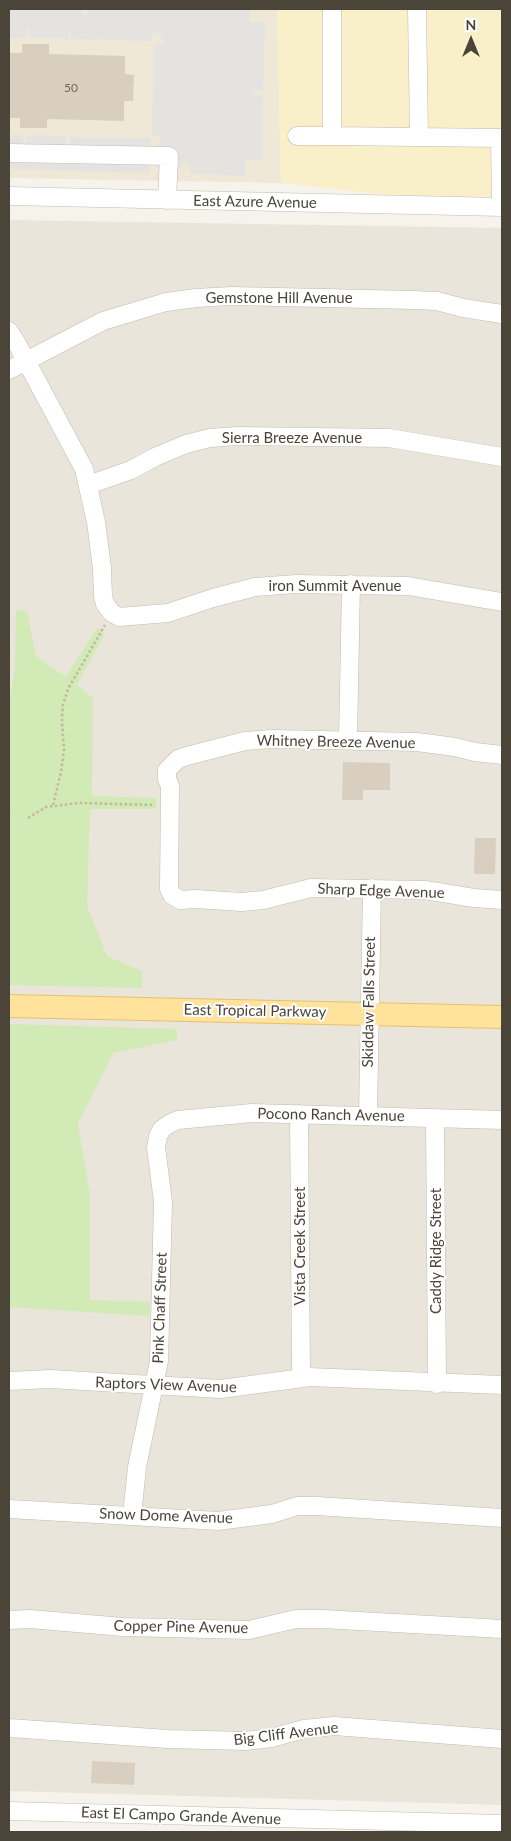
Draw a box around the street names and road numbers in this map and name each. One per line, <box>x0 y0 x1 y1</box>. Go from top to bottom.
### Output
street label: East Azure Avenue <box>193 192 317 212</box>
street label: Gemstone Hill Avenue <box>205 289 353 307</box>
street label: Sierra Breeze Avenue <box>222 429 362 447</box>
street label: iron Summit Avenue <box>269 577 401 595</box>
street label: Whitney Breeze Avenue <box>256 732 416 752</box>
street label: Sharp Edge Avenue <box>317 880 445 902</box>
street label: Skiddaw Falls Street <box>359 936 379 1068</box>
street label: East Tropical Parkway <box>184 1001 326 1021</box>
street label: Pocono Ranch Avenue <box>257 1105 405 1125</box>
street label: Vista Creek Street <box>291 1187 309 1305</box>
street label: Caddy Ridge Street <box>427 1188 445 1314</box>
street label: Pink Chaff Street <box>149 1252 171 1364</box>
street label: Raptors View Avenue <box>95 1374 237 1396</box>
street label: Snow Dome Avenue <box>99 1505 233 1527</box>
street label: Copper Pine Avenue <box>113 1617 249 1637</box>
street label: Big Cliff Avenue <box>233 1719 339 1749</box>
street label: East El Campo Grande Avenue <box>81 1804 281 1828</box>

